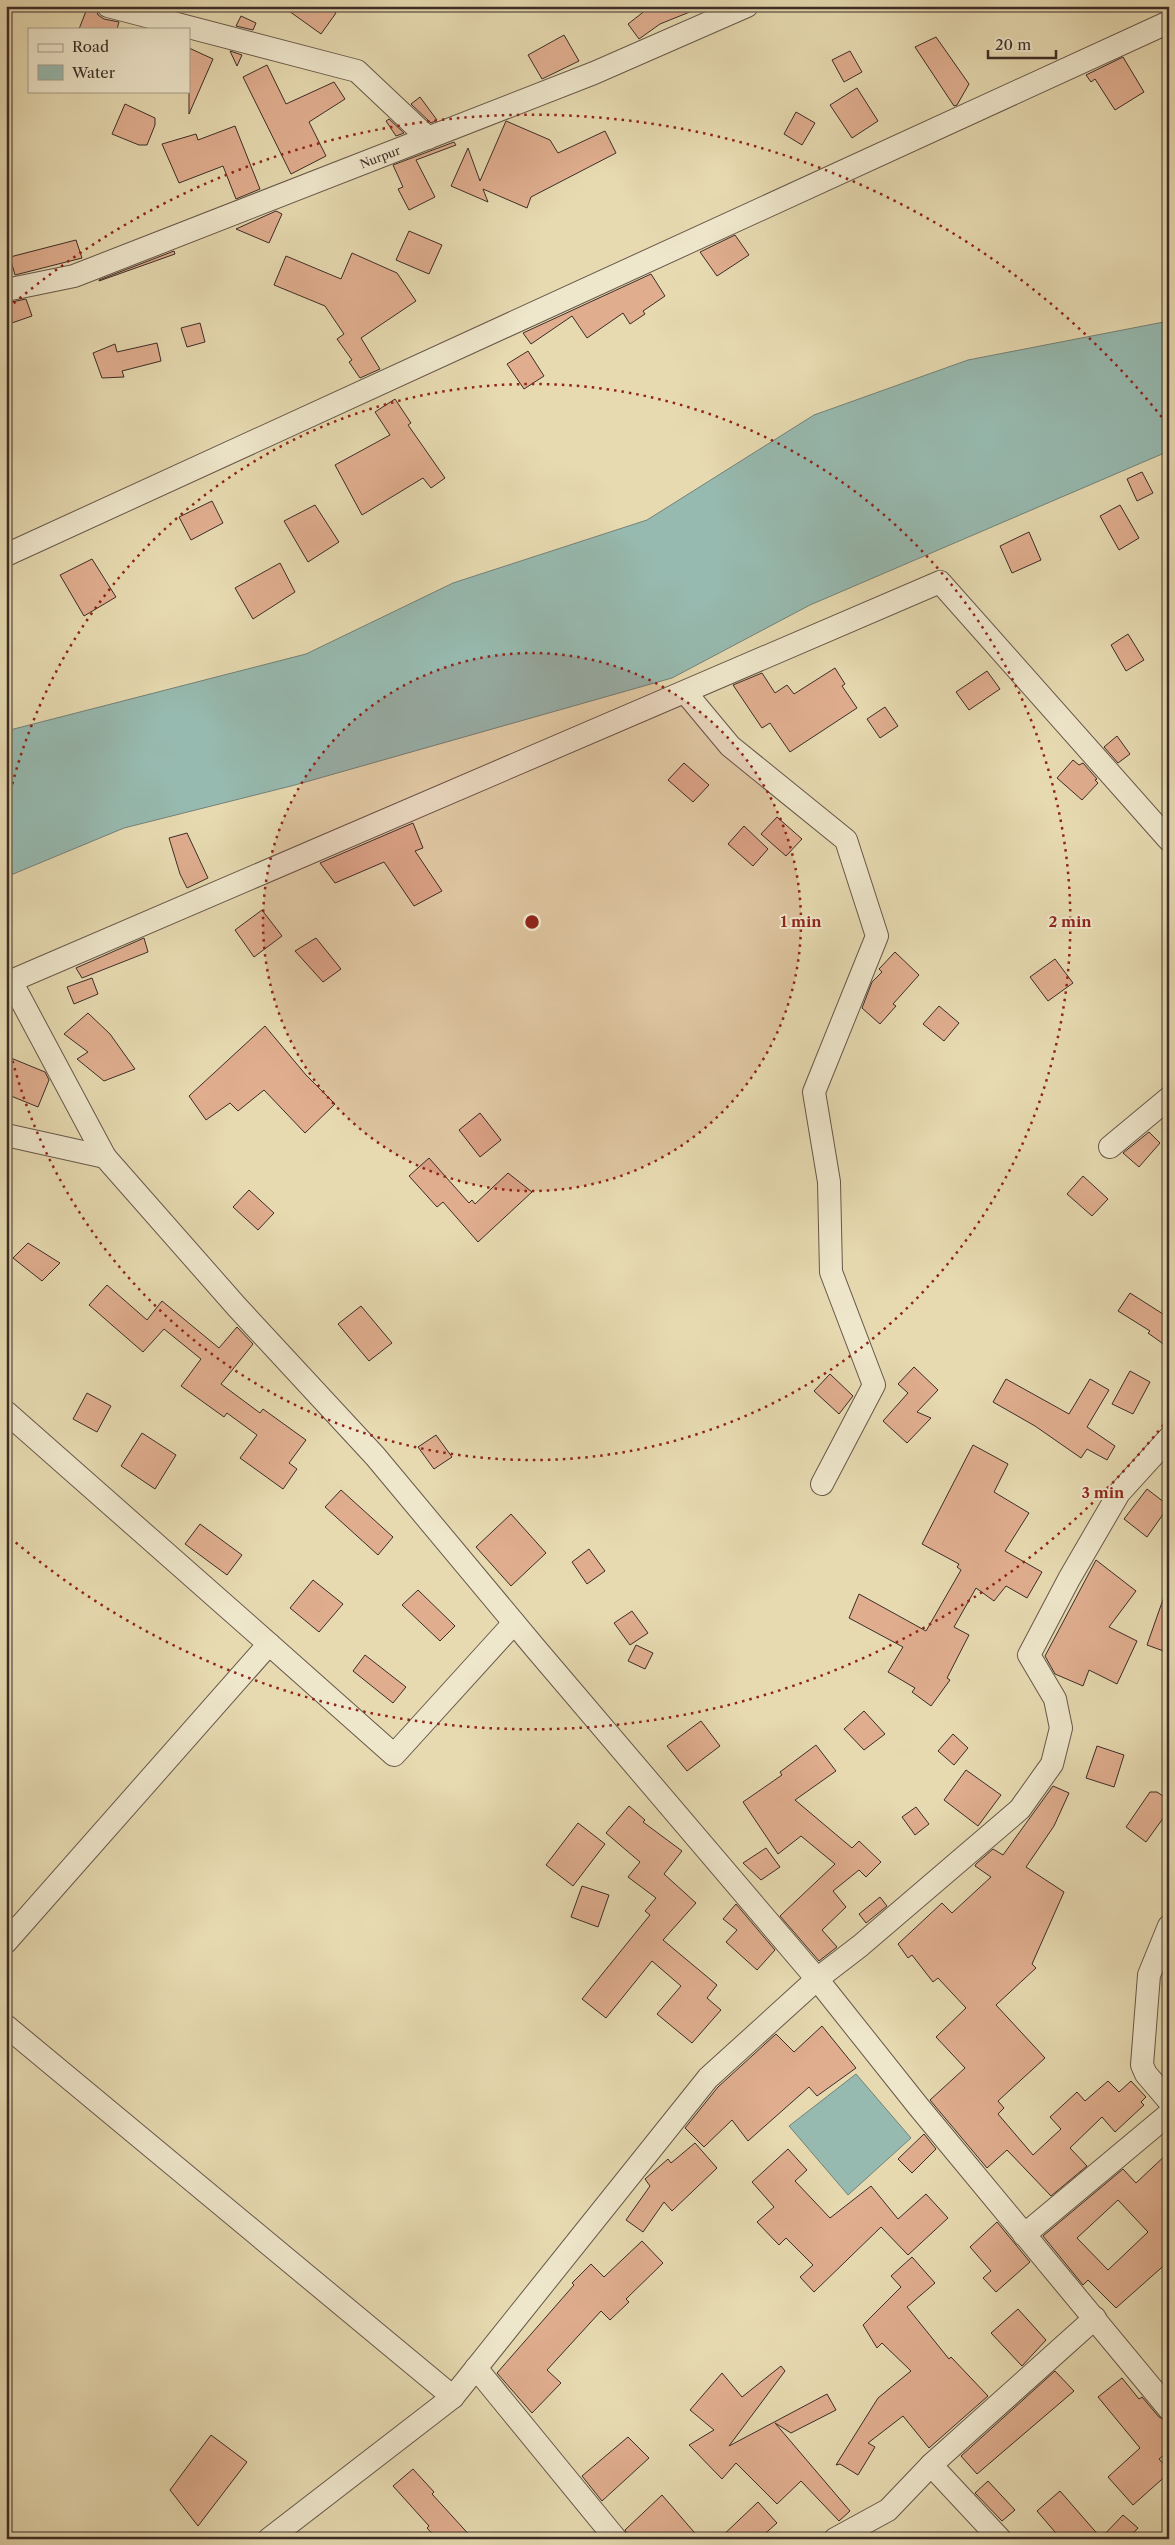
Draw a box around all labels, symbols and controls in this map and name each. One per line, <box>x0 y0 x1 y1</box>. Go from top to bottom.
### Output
legend <box>28 28 190 92</box>
scale bar <box>988 28 1055 60</box>
text: 20 m <box>995 35 1031 54</box>
text: Road <box>72 37 109 56</box>
text: Water <box>71 63 116 82</box>
street label: Nurpur <box>358 142 402 172</box>
text: 1 min <box>780 912 822 931</box>
text: 2 min <box>1048 912 1092 931</box>
centre of rings <box>523 913 541 931</box>
text: 3 min <box>1082 1483 1125 1502</box>

